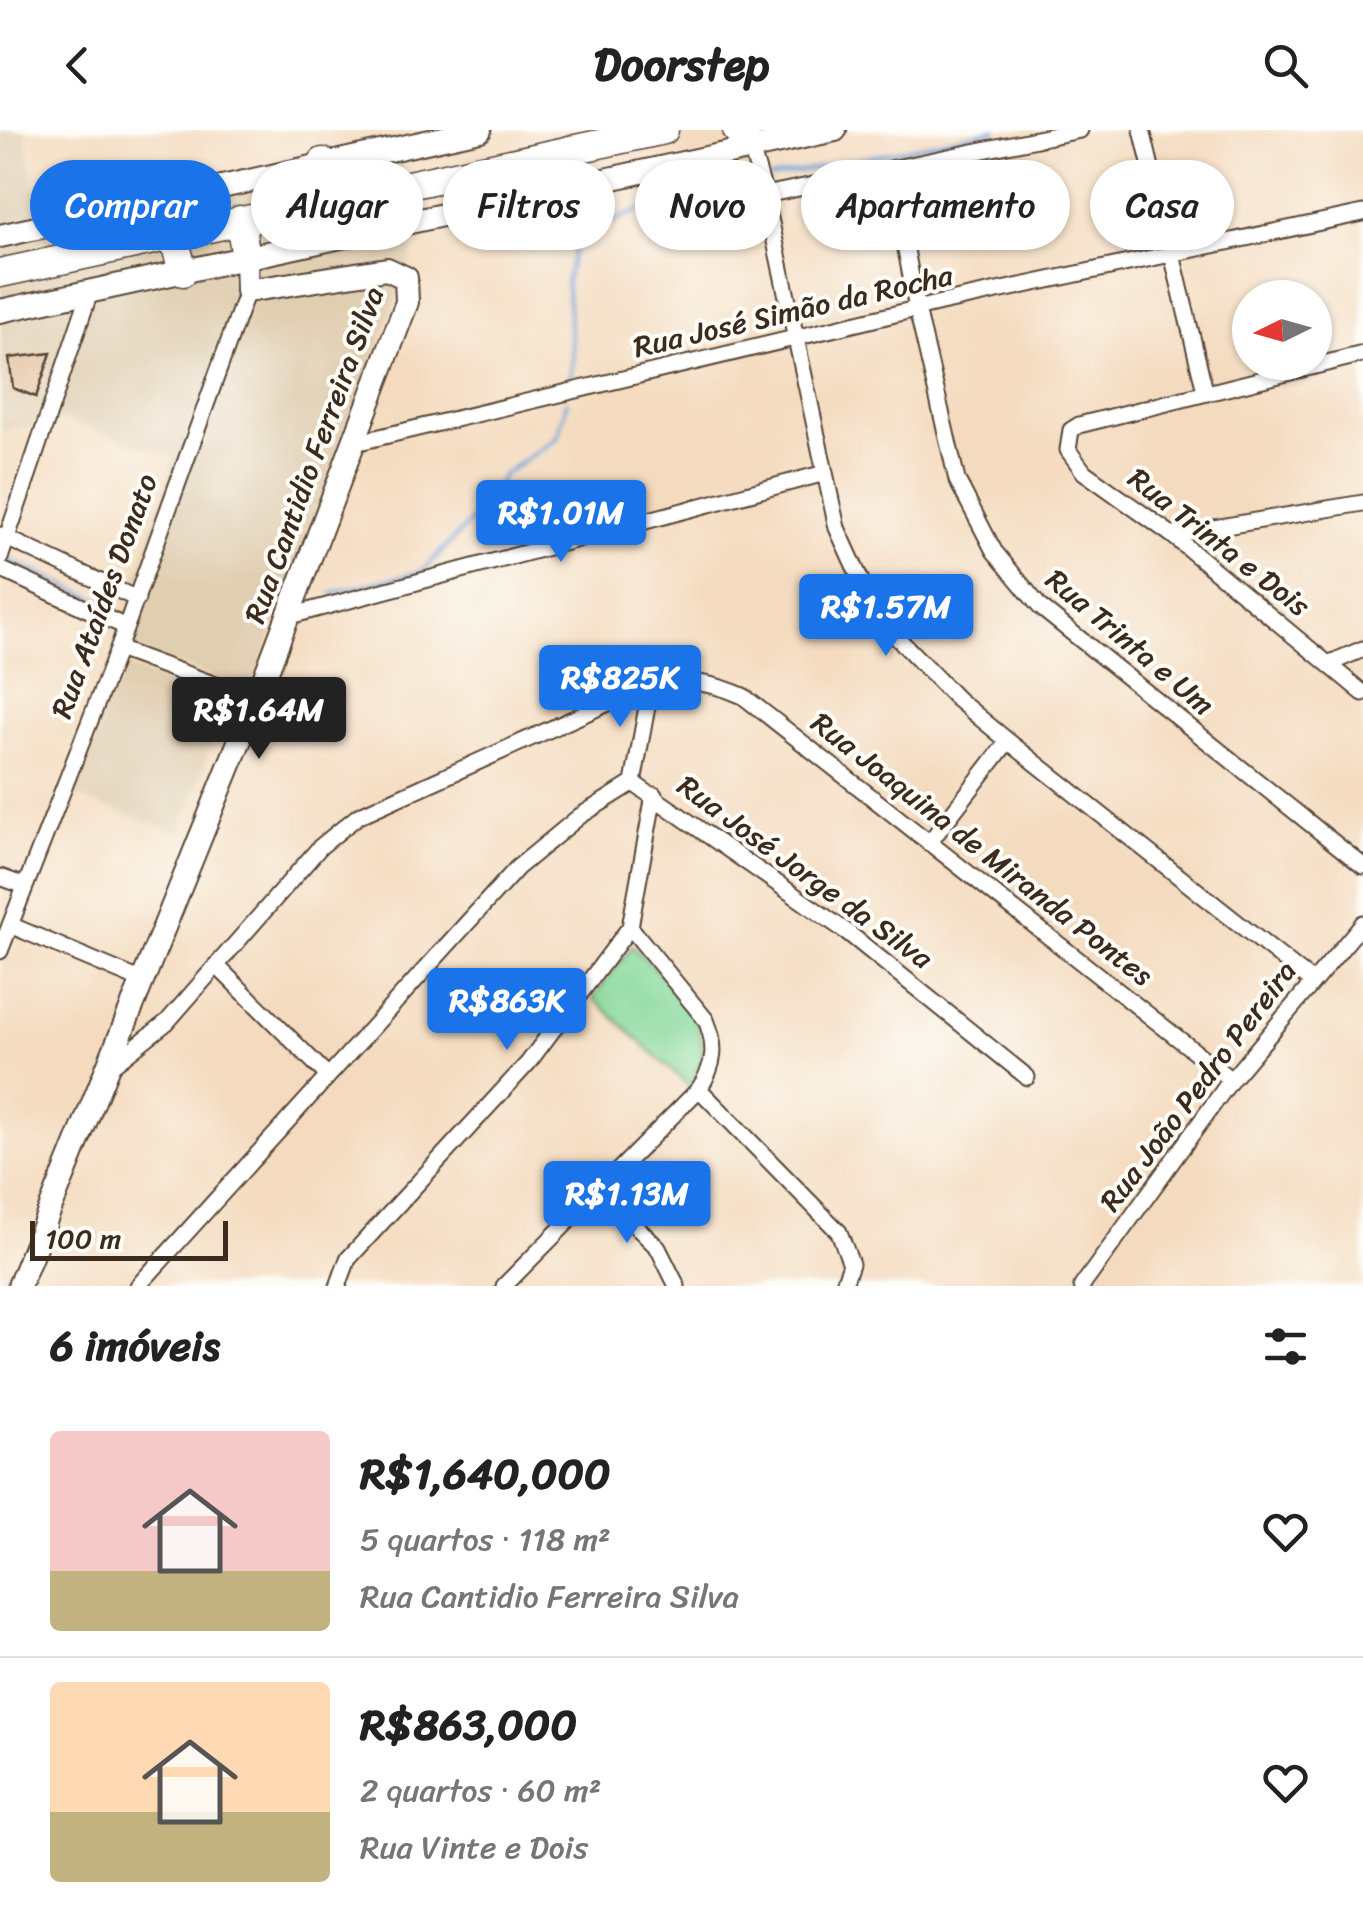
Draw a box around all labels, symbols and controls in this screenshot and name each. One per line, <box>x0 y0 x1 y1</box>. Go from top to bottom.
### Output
text: Doorstep <box>594 25 769 105</box>
icon: back <box>50 38 105 93</box>
icon: search <box>1258 38 1313 93</box>
chip: Comprar <box>30 160 231 250</box>
chip: Alugar <box>251 160 423 250</box>
chip: Filtros <box>443 160 615 250</box>
chip: Novo <box>635 160 781 250</box>
chip: Apartamento <box>801 160 1070 250</box>
chip: Casa <box>1090 160 1234 250</box>
street label: Rua José Simão da Rocha <box>628 248 959 374</box>
street label: Rua Cantidio Ferreira Silva <box>228 279 400 631</box>
north arrow <box>1232 280 1332 380</box>
map controls <box>1232 280 1332 380</box>
street label: Rua Trinta e Dois <box>1116 453 1323 631</box>
street label: Rua Ataídes Donato <box>35 466 173 726</box>
pin: R$1.01M <box>469 480 653 565</box>
text: R$1.01M <box>498 484 624 541</box>
street label: Rua Trinta e Um <box>1033 554 1227 730</box>
pin: R$1.57M <box>794 574 978 659</box>
text: R$1.57M <box>821 578 951 635</box>
pin: R$825K <box>539 645 701 730</box>
text: R$825K <box>561 649 679 706</box>
pin: R$1.64M <box>167 677 351 762</box>
text: R$1.64M <box>194 681 324 738</box>
street label: Rua Joaquina de Miranda Pontes <box>799 697 1166 1001</box>
street label: Rua José Jorge da Silva <box>665 760 946 984</box>
street label: Rua João Pedro Pereira <box>1085 948 1311 1224</box>
pin: R$863K <box>426 968 588 1053</box>
text: R$863K <box>449 972 565 1029</box>
pin: R$1.13M <box>535 1161 719 1246</box>
text: R$1.13M <box>565 1165 689 1222</box>
text: 100 m <box>45 1214 121 1263</box>
scale bar <box>30 1216 228 1260</box>
text: 6 imóveis <box>50 1309 220 1383</box>
icon: filters <box>1258 1319 1313 1374</box>
text: R$1,640,000 <box>360 1437 611 1511</box>
icon: home <box>130 1471 250 1591</box>
icon: heart <box>1258 1504 1313 1559</box>
text: 5 quartos · 118 m² <box>360 1511 611 1568</box>
text: Rua Cantidio Ferreira Silva <box>360 1568 739 1625</box>
text: R$863,000 <box>360 1688 577 1762</box>
icon: home <box>130 1722 250 1842</box>
icon: heart <box>1258 1755 1313 1810</box>
text: 2 quartos · 60 m² <box>360 1762 601 1819</box>
text: Rua Vinte e Dois <box>360 1819 588 1876</box>

